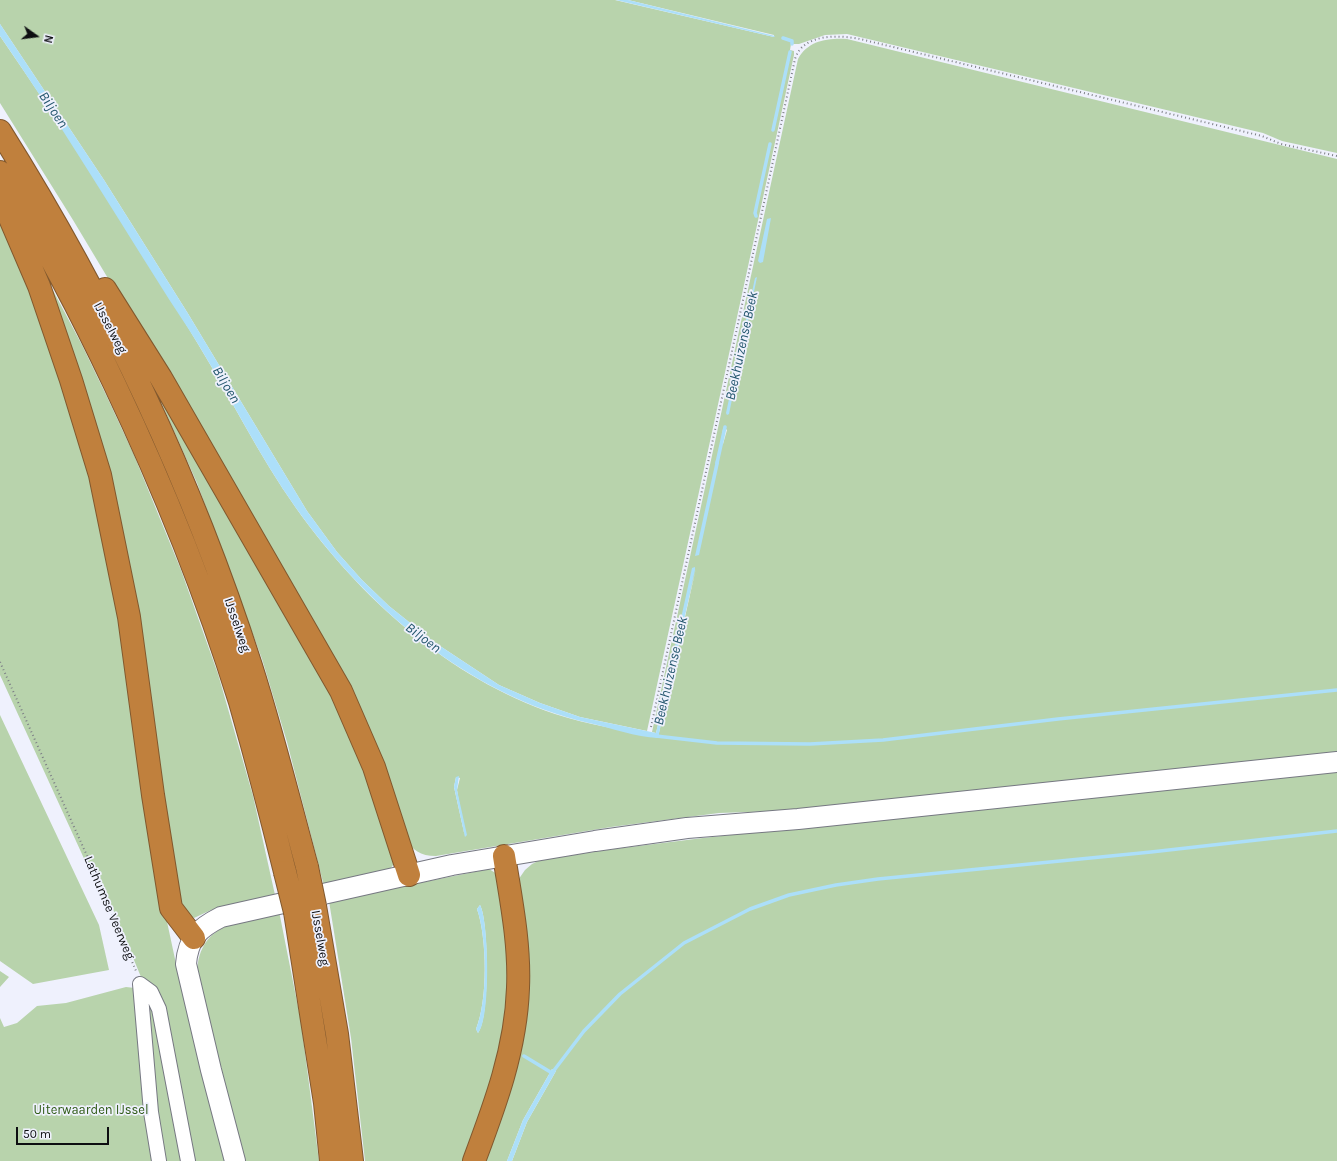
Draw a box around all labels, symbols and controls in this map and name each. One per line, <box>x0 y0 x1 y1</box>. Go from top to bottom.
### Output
north arrow <box>16 16 56 56</box>
text: N <box>41 34 55 44</box>
water label: Biljoen <box>35 89 71 131</box>
water label: Beekhuizense Beek <box>722 290 762 402</box>
street label: IJsselweg <box>90 299 130 357</box>
water label: Biljoen <box>208 364 244 406</box>
street label: IJsselweg <box>220 596 254 654</box>
water label: Beekhuizense Beek <box>650 615 692 727</box>
water label: Biljoen <box>402 619 444 657</box>
street label: Lathumse Veerweg <box>80 854 138 962</box>
street label: IJsselweg <box>307 909 333 967</box>
park label: Uiterwaarden IJssel <box>33 1102 149 1118</box>
scale bar <box>18 1119 111 1145</box>
text: 50 m <box>23 1127 51 1141</box>

